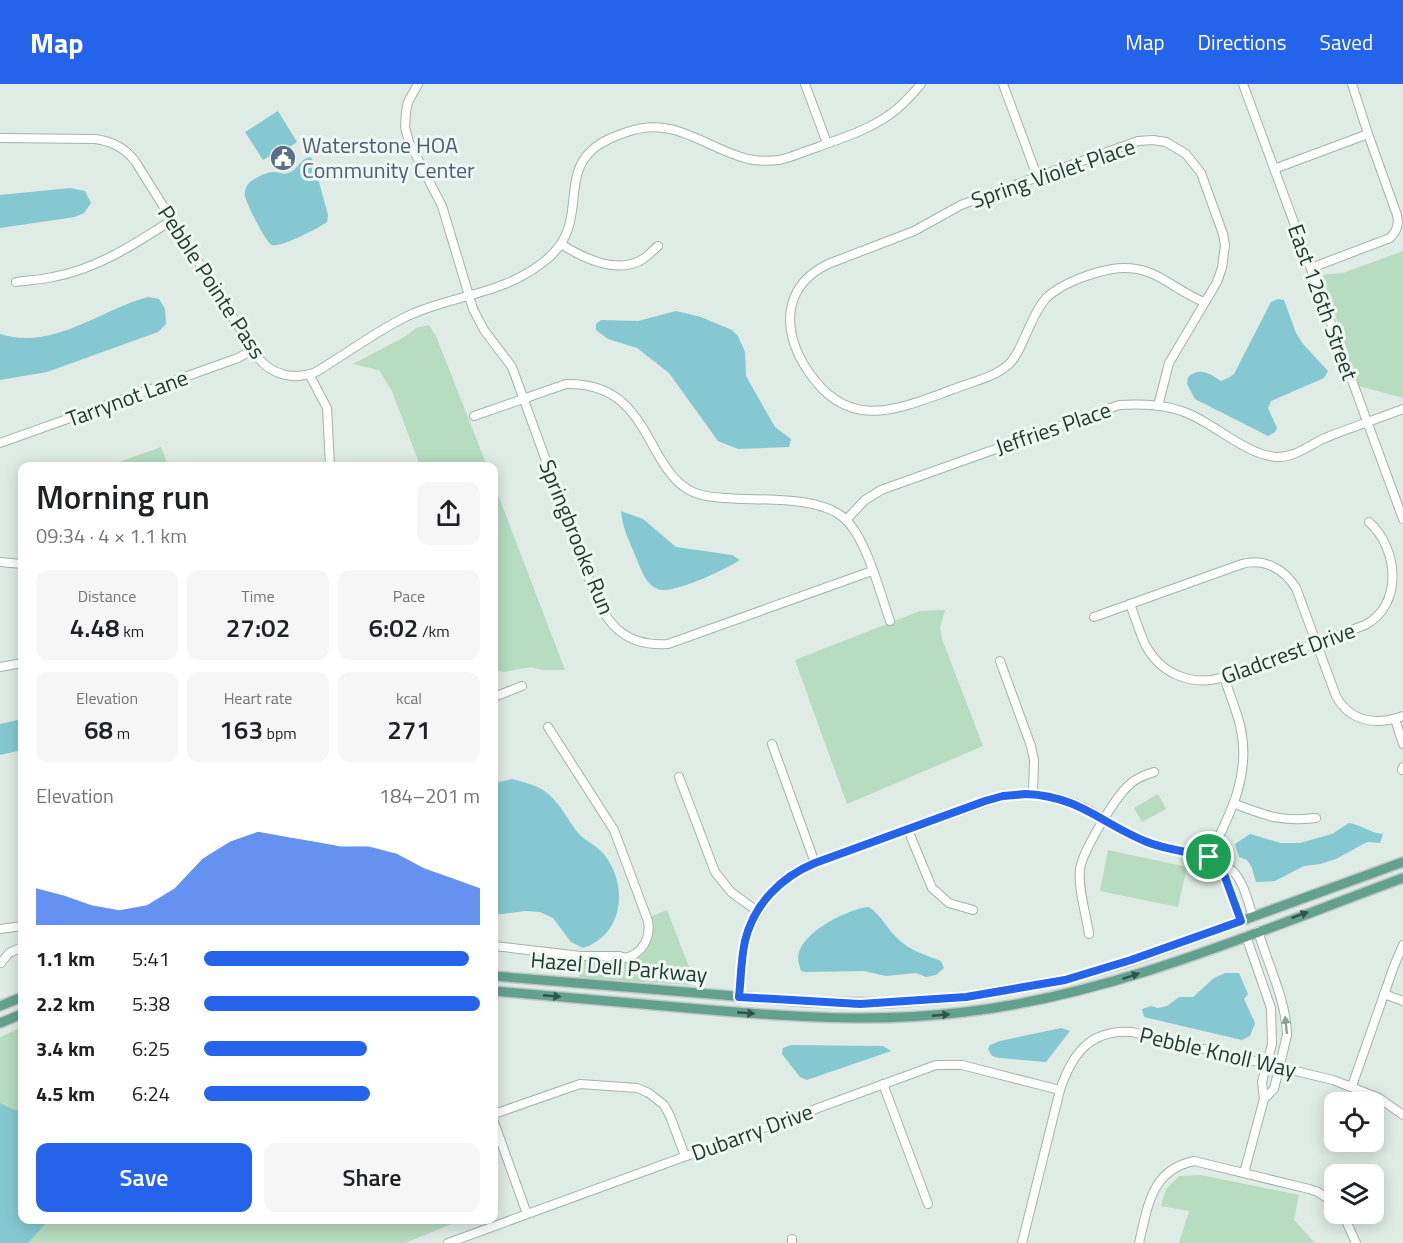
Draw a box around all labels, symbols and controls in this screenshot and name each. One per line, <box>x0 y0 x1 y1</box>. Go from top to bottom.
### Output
text: Map <box>30 21 84 64</box>
text: Map <box>1125 26 1165 58</box>
text: Directions <box>1198 26 1287 58</box>
text: Saved <box>1320 26 1373 58</box>
place label: Waterstone HOA Community Center <box>302 128 475 187</box>
street label: Spring Violet Place <box>966 129 1140 217</box>
public building icon: Waterstone HOA Community Center <box>268 143 298 173</box>
street label: Pebble Pointe Pass <box>149 198 275 366</box>
street label: East 126th Street <box>1279 219 1367 385</box>
street label: Tarrynot Lane <box>62 360 192 436</box>
street label: Jeffries Place <box>991 392 1115 464</box>
street label: Springbrooke Run <box>530 454 624 620</box>
text: Morning run <box>36 472 210 522</box>
button: share <box>417 482 480 545</box>
text: 09:34 · 4 × 1.1 km <box>36 520 187 551</box>
text: Distance <box>78 584 136 608</box>
text: Time <box>241 584 275 608</box>
text: Pace <box>393 584 425 608</box>
text: 4.48 <box>70 608 120 647</box>
text: 27:02 <box>226 608 290 647</box>
text: 6:02 <box>368 608 418 647</box>
street label: Gladcrest Drive <box>1216 613 1360 693</box>
text: km <box>120 619 144 643</box>
text: /km <box>418 619 450 643</box>
text: Elevation <box>76 686 138 710</box>
text: Heart rate <box>224 686 292 710</box>
text: kcal <box>396 686 422 710</box>
text: 68 <box>84 710 113 749</box>
text: 163 <box>219 710 263 749</box>
text: 271 <box>387 710 431 749</box>
text: m <box>113 721 130 745</box>
text: bpm <box>263 721 297 745</box>
text: Elevation <box>36 780 114 811</box>
text: 184–201 m <box>379 780 480 811</box>
pin <box>1183 831 1234 882</box>
icon: arrive <box>1192 840 1225 873</box>
one-way arrow <box>1292 910 1310 920</box>
street label: Hazel Dell Parkway <box>529 942 709 992</box>
text: 1.1 km <box>36 943 95 974</box>
text: 5:41 <box>132 943 170 974</box>
one-way arrow <box>1122 971 1140 980</box>
text: 2.2 km <box>36 988 95 1019</box>
text: 5:38 <box>132 988 170 1019</box>
one-way arrow <box>542 992 561 1001</box>
one-way arrow <box>737 1008 756 1018</box>
one-way arrow <box>931 1010 950 1020</box>
one-way arrow <box>1281 1016 1291 1035</box>
street label: Pebble Knoll Way <box>1136 1017 1300 1087</box>
text: 3.4 km <box>36 1033 95 1064</box>
text: 6:25 <box>132 1033 170 1064</box>
text: 4.5 km <box>36 1078 95 1109</box>
text: 6:24 <box>132 1078 170 1109</box>
map controls <box>1324 1092 1384 1224</box>
button: locate <box>1324 1092 1384 1152</box>
street label: Dubarry Drive <box>686 1094 818 1170</box>
button: Save <box>36 1143 252 1212</box>
button: Share <box>264 1143 480 1212</box>
button: layers <box>1324 1164 1384 1224</box>

